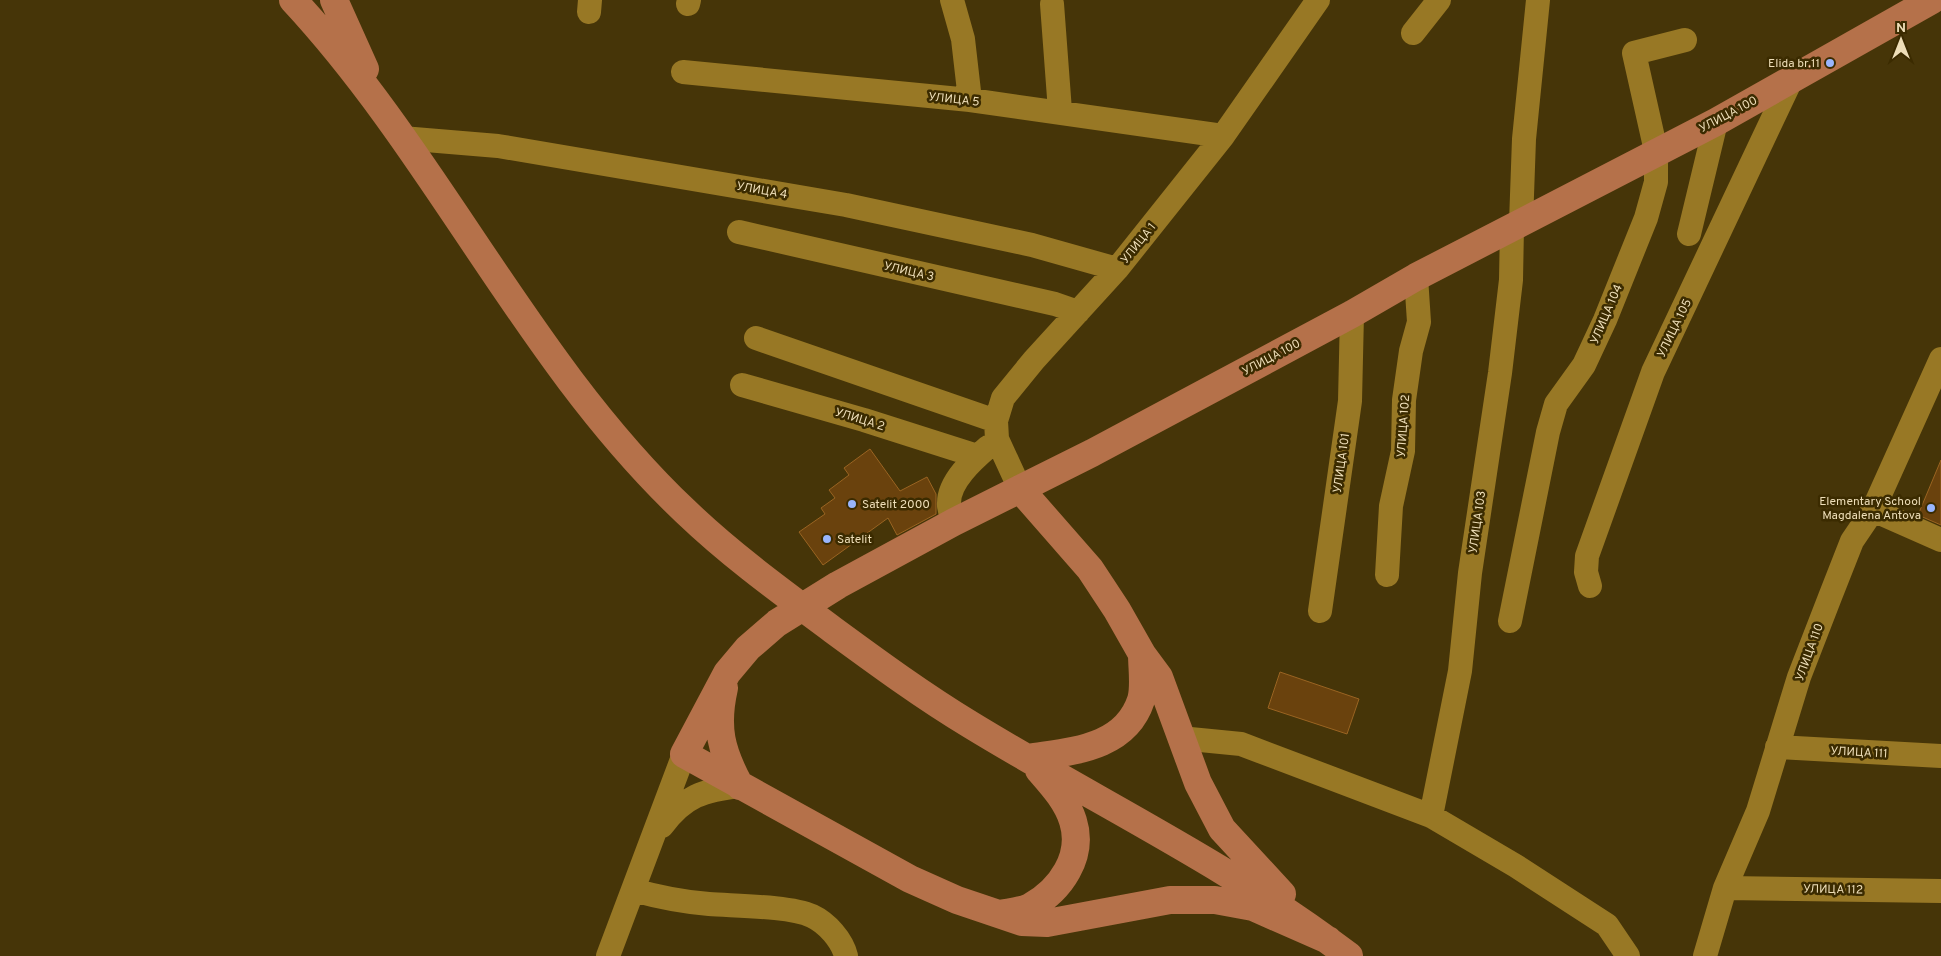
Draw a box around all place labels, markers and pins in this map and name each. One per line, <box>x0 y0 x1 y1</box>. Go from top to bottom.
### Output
place label: Elida br.11 <box>1768 56 1820 72</box>
marker: Elida br.11 <box>1824 57 1836 69</box>
place label: Elementary School Magdalena Antova <box>1819 494 1921 524</box>
place label: Satelit 2000 <box>862 497 930 513</box>
marker: Satelit 2000 <box>846 498 858 510</box>
marker: Elementary School Magdalena Antova <box>1925 502 1937 514</box>
place label: Satelit <box>837 532 872 548</box>
marker: Satelit <box>821 533 833 545</box>

